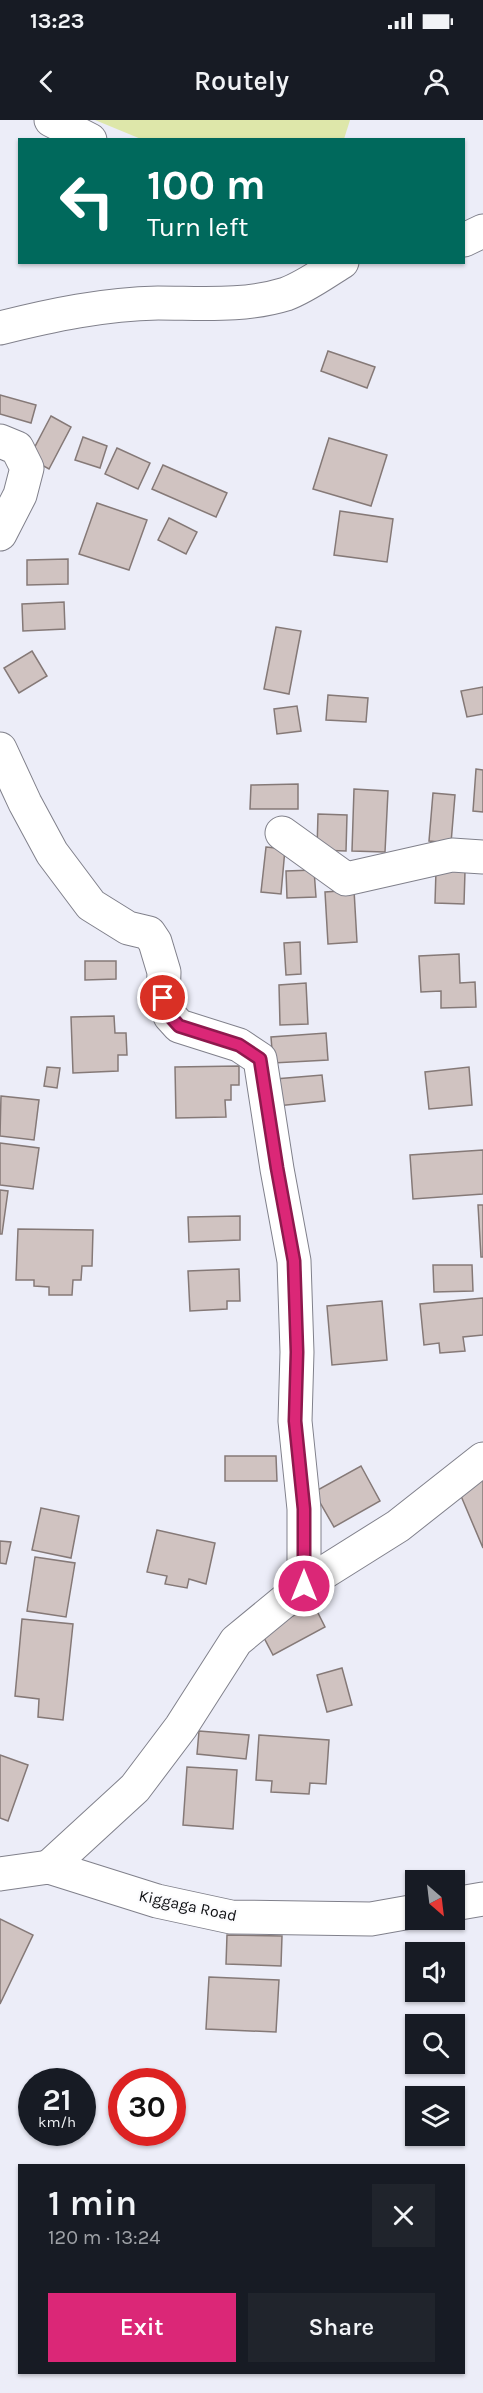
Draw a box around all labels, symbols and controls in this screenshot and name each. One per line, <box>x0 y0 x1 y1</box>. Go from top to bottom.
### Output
text: 13:23 <box>30 8 84 34</box>
icon: back <box>30 65 63 98</box>
text: Routely <box>194 65 289 97</box>
icon: person <box>420 65 453 98</box>
text: 100 m <box>147 160 266 210</box>
icon: left <box>48 162 126 240</box>
text: Turn left <box>147 211 248 243</box>
pin <box>137 972 188 1023</box>
icon: arrive <box>146 981 179 1014</box>
position arrow <box>272 1554 336 1618</box>
north arrow <box>405 1870 465 1930</box>
map controls <box>405 1870 465 2146</box>
street label: Kiggaga Road <box>137 1886 239 1925</box>
button: sound <box>405 1942 465 2002</box>
button: search <box>405 2014 465 2074</box>
speed limit sign: 30 <box>108 2068 186 2146</box>
text: 21 <box>43 2082 71 2118</box>
button: layers <box>405 2086 465 2146</box>
text: km/h <box>38 2113 76 2131</box>
text: 1 min <box>48 2182 137 2224</box>
button: close <box>372 2184 435 2247</box>
text: 120 m · 13:24 <box>48 2226 160 2249</box>
button: Exit <box>48 2293 236 2362</box>
button: Share <box>248 2293 435 2362</box>

